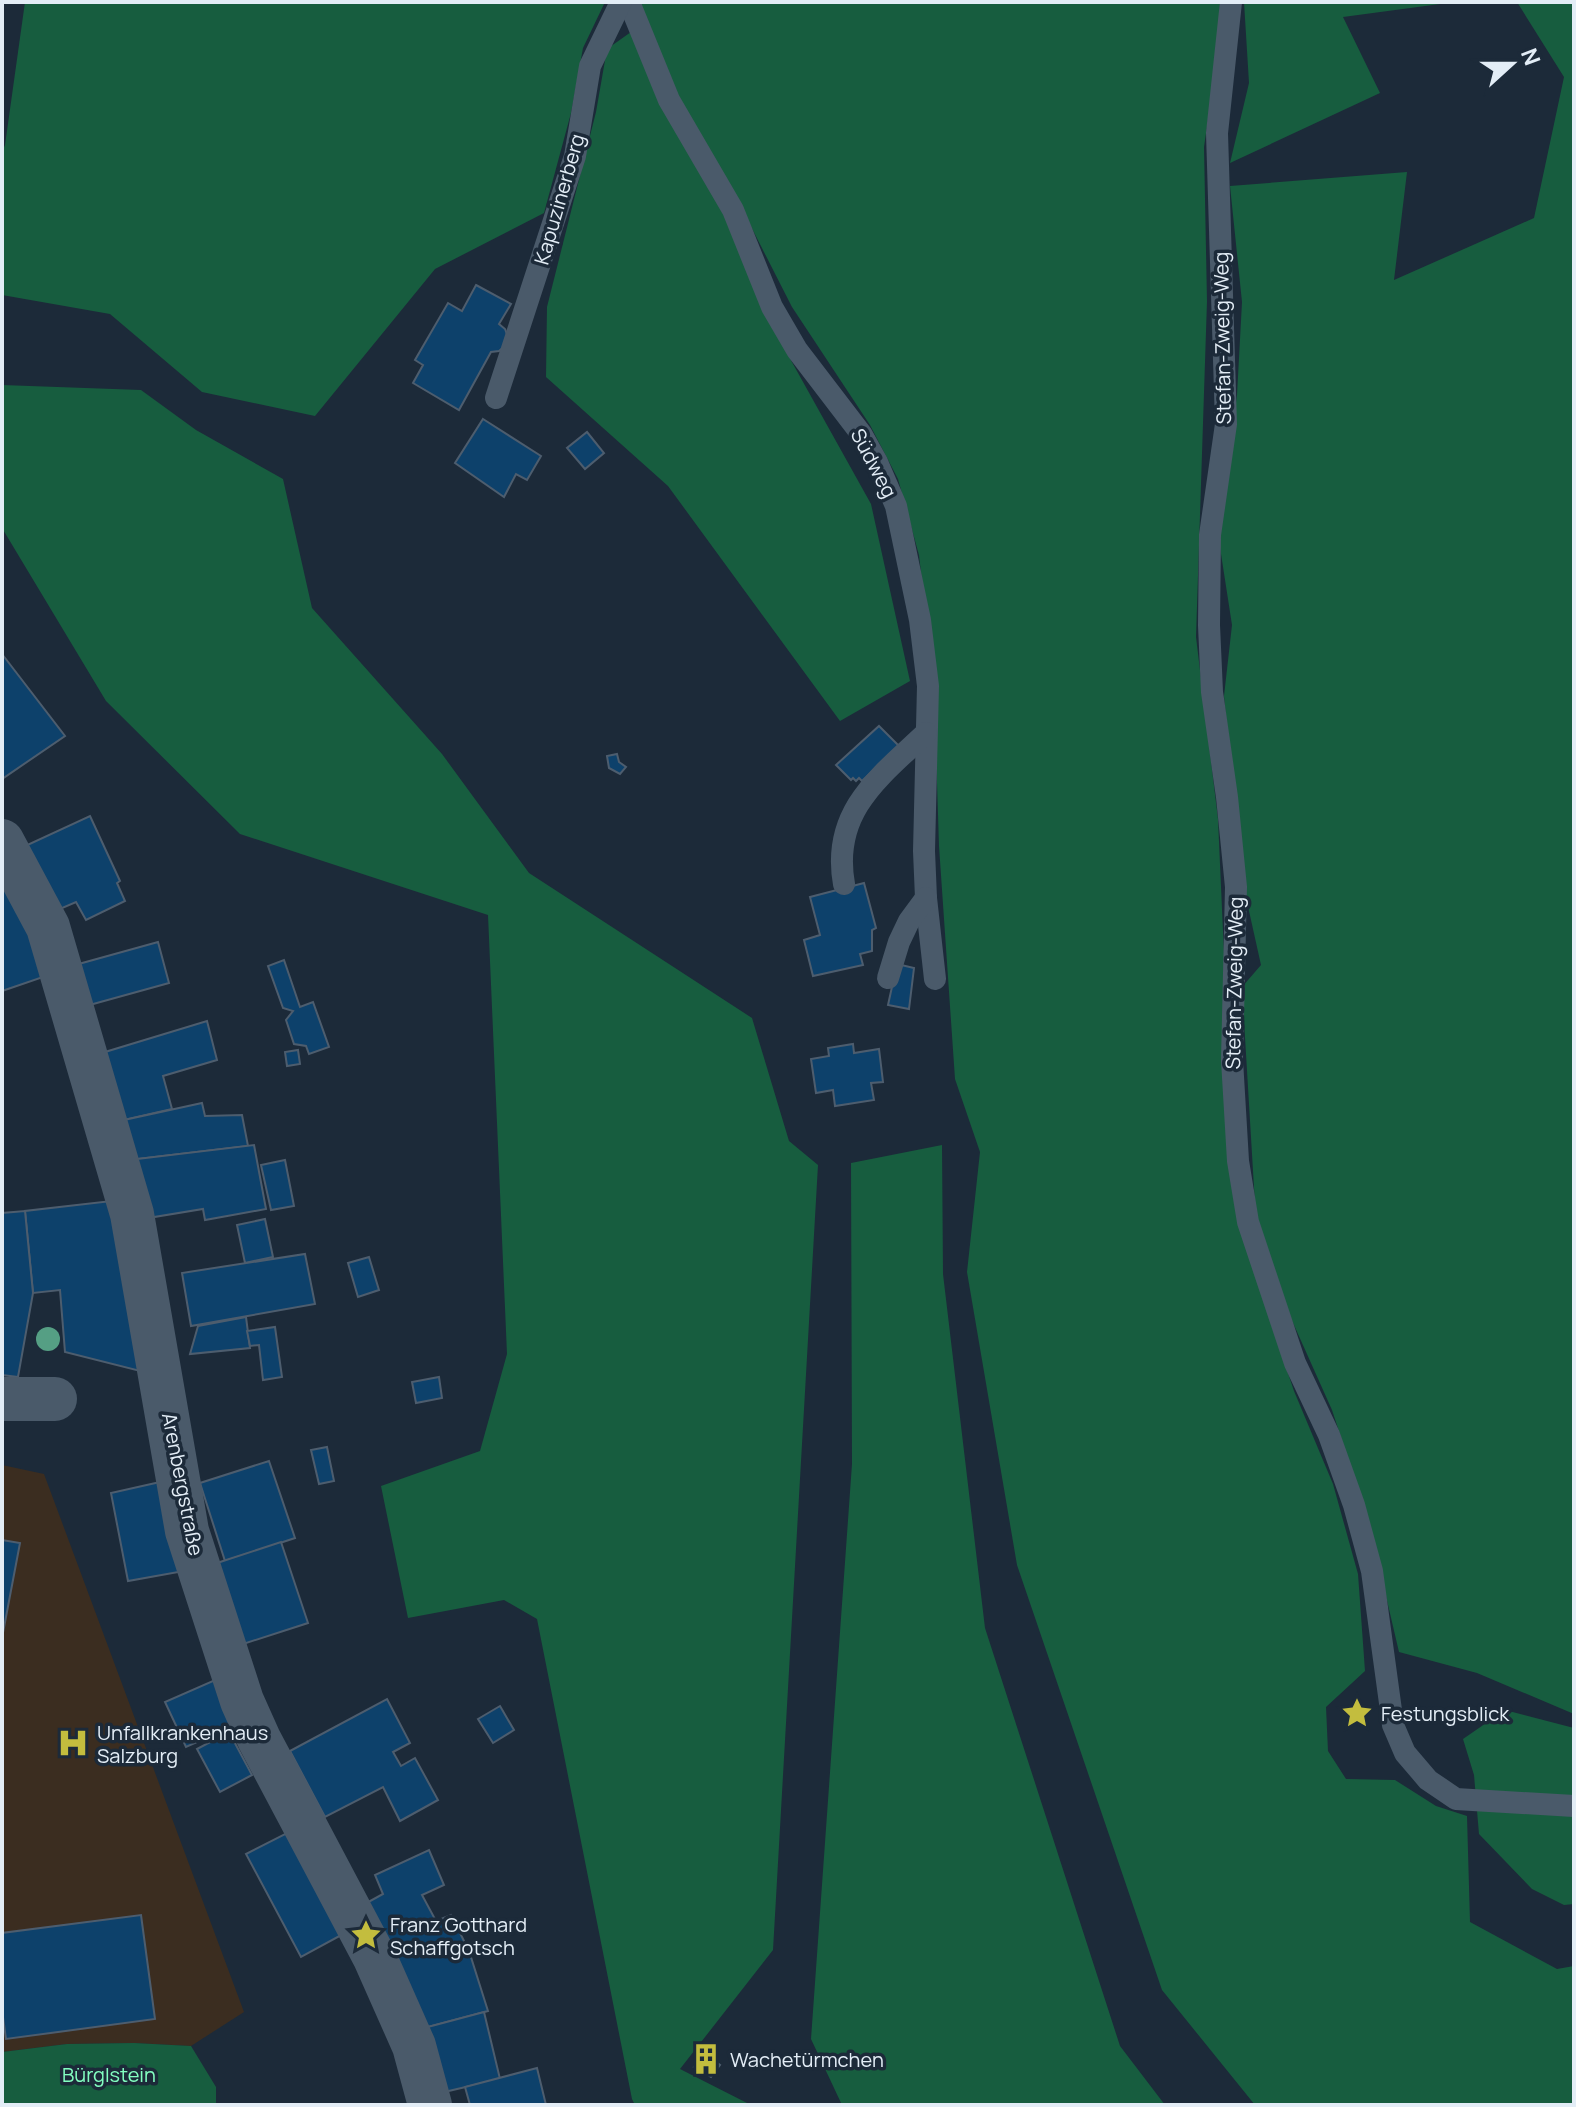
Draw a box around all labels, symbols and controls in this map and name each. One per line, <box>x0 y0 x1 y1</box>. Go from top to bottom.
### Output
north arrow <box>1472 24 1552 104</box>
text: N <box>1514 44 1548 70</box>
street label: Kapuzinerberg <box>527 130 591 268</box>
street label: Stefan-Zweig-Weg <box>1207 251 1237 425</box>
street label: Südweg <box>845 424 903 502</box>
street label: Stefan-Zweig-Weg <box>1219 896 1249 1070</box>
street label: Arenbergstraße <box>156 1410 210 1558</box>
place icon: Festungsblick <box>1340 1696 1374 1730</box>
place label: Festungsblick <box>1381 1700 1510 1727</box>
place label: Unfallkrankenhaus Salzburg <box>97 1719 268 1769</box>
hospital icon: Unfallkrankenhaus Salzburg <box>56 1726 90 1760</box>
place label: Franz Gotthard Schaffgotsch <box>390 1911 527 1961</box>
place icon: Franz Gotthard Schaffgotsch <box>349 1918 383 1952</box>
building icon: Wachetürmchen <box>689 2042 723 2076</box>
place label: Wachetürmchen <box>730 2046 884 2073</box>
park label: Bürglstein <box>62 2061 156 2088</box>

